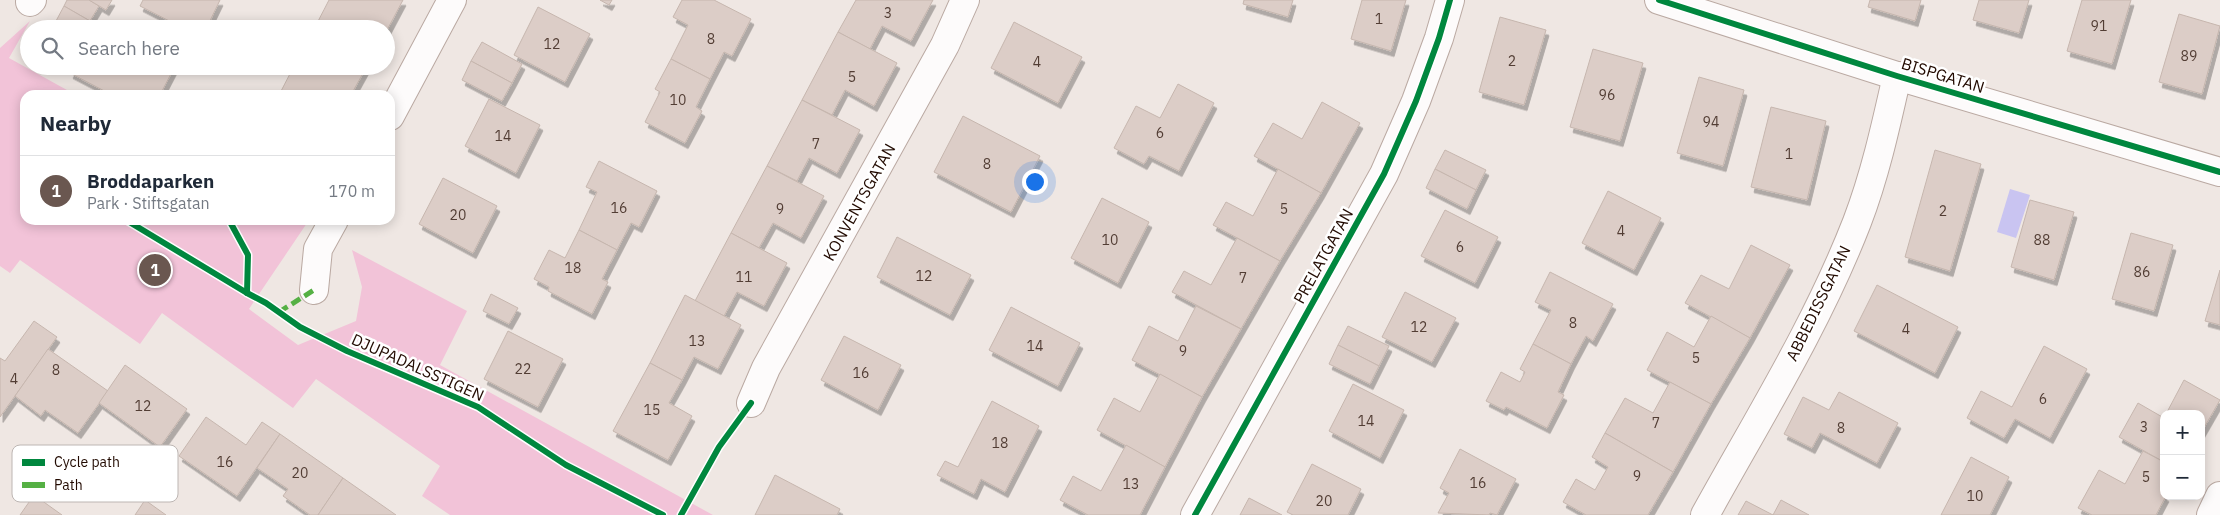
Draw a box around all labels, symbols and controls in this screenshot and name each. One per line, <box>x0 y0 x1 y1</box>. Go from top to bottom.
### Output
house number: 3 <box>884 4 892 22</box>
house number: 1 <box>1375 10 1383 28</box>
house number: 91 <box>2091 17 2107 35</box>
search box <box>20 20 395 75</box>
house number: 8 <box>707 30 715 48</box>
icon: search <box>38 34 66 62</box>
house number: 12 <box>544 35 560 53</box>
text: Search here <box>78 36 180 60</box>
house number: 89 <box>2181 47 2197 65</box>
house number: 2 <box>1508 52 1516 70</box>
house number: 4 <box>1033 53 1041 71</box>
street label: BISPGATAN <box>1899 53 1987 97</box>
house number: 5 <box>848 68 856 86</box>
house number: 96 <box>1599 86 1615 104</box>
house number: 10 <box>670 91 686 109</box>
text: Nearby <box>40 109 111 137</box>
house number: 94 <box>1703 113 1719 131</box>
house number: 6 <box>1156 124 1164 142</box>
house number: 14 <box>495 127 511 145</box>
house number: 7 <box>812 135 820 153</box>
street label: KONVENTSGATAN <box>818 140 900 264</box>
house number: 1 <box>1785 145 1793 163</box>
house number: 8 <box>983 155 991 173</box>
text: Broddaparken <box>87 169 214 193</box>
your location <box>1022 169 1048 195</box>
text: 1 <box>51 181 61 201</box>
text: 170 m <box>328 181 375 201</box>
text: Park · Stiftsgatan <box>87 193 210 213</box>
house number: 16 <box>611 199 627 217</box>
house number: 9 <box>776 200 784 218</box>
house number: 5 <box>1280 200 1288 218</box>
house number: 2 <box>1939 202 1947 220</box>
street label: PRELATGATAN <box>1289 205 1357 307</box>
house number: 20 <box>450 206 466 224</box>
house number: 4 <box>1617 222 1625 240</box>
house number: 10 <box>1102 231 1118 249</box>
house number: 88 <box>2034 231 2050 249</box>
house number: 6 <box>1456 238 1464 256</box>
street label: ABBEDISSGATAN <box>1781 242 1855 364</box>
pin: 1 <box>139 251 171 289</box>
house number: 18 <box>565 259 581 277</box>
house number: 86 <box>2134 263 2150 281</box>
house number: 12 <box>916 267 932 285</box>
house number: 11 <box>736 268 752 286</box>
house number: 7 <box>1239 269 1247 287</box>
house number: 8 <box>1569 314 1577 332</box>
house number: 12 <box>1411 318 1427 336</box>
house number: 4 <box>1902 320 1910 338</box>
street label: DJUPADALSSTIGEN <box>349 329 487 405</box>
house number: 13 <box>689 332 705 350</box>
house number: 14 <box>1027 337 1043 355</box>
house number: 9 <box>1179 342 1187 360</box>
house number: 5 <box>1692 349 1700 367</box>
house number: 22 <box>515 360 531 378</box>
house number: 8 <box>52 361 60 379</box>
house number: 16 <box>853 364 869 382</box>
house number: 4 <box>10 370 18 388</box>
house number: 6 <box>2039 390 2047 408</box>
house number: 12 <box>135 397 151 415</box>
house number: 15 <box>644 401 660 419</box>
map controls <box>2160 410 2205 500</box>
button: + <box>2160 410 2205 455</box>
house number: 14 <box>1358 412 1374 430</box>
house number: 7 <box>1652 414 1660 432</box>
house number: 3 <box>2140 418 2148 436</box>
house number: 8 <box>1837 419 1845 437</box>
house number: 18 <box>992 434 1008 452</box>
legend <box>12 445 178 502</box>
text: Cycle path <box>54 453 120 471</box>
house number: 16 <box>217 453 233 471</box>
button: − <box>2160 455 2205 500</box>
house number: 20 <box>292 464 308 482</box>
house number: 9 <box>1633 467 1641 485</box>
house number: 5 <box>2142 468 2150 486</box>
house number: 16 <box>1470 474 1486 492</box>
house number: 13 <box>1123 475 1139 493</box>
text: Path <box>54 476 83 494</box>
house number: 10 <box>1967 487 1983 505</box>
house number: 20 <box>1316 492 1332 510</box>

